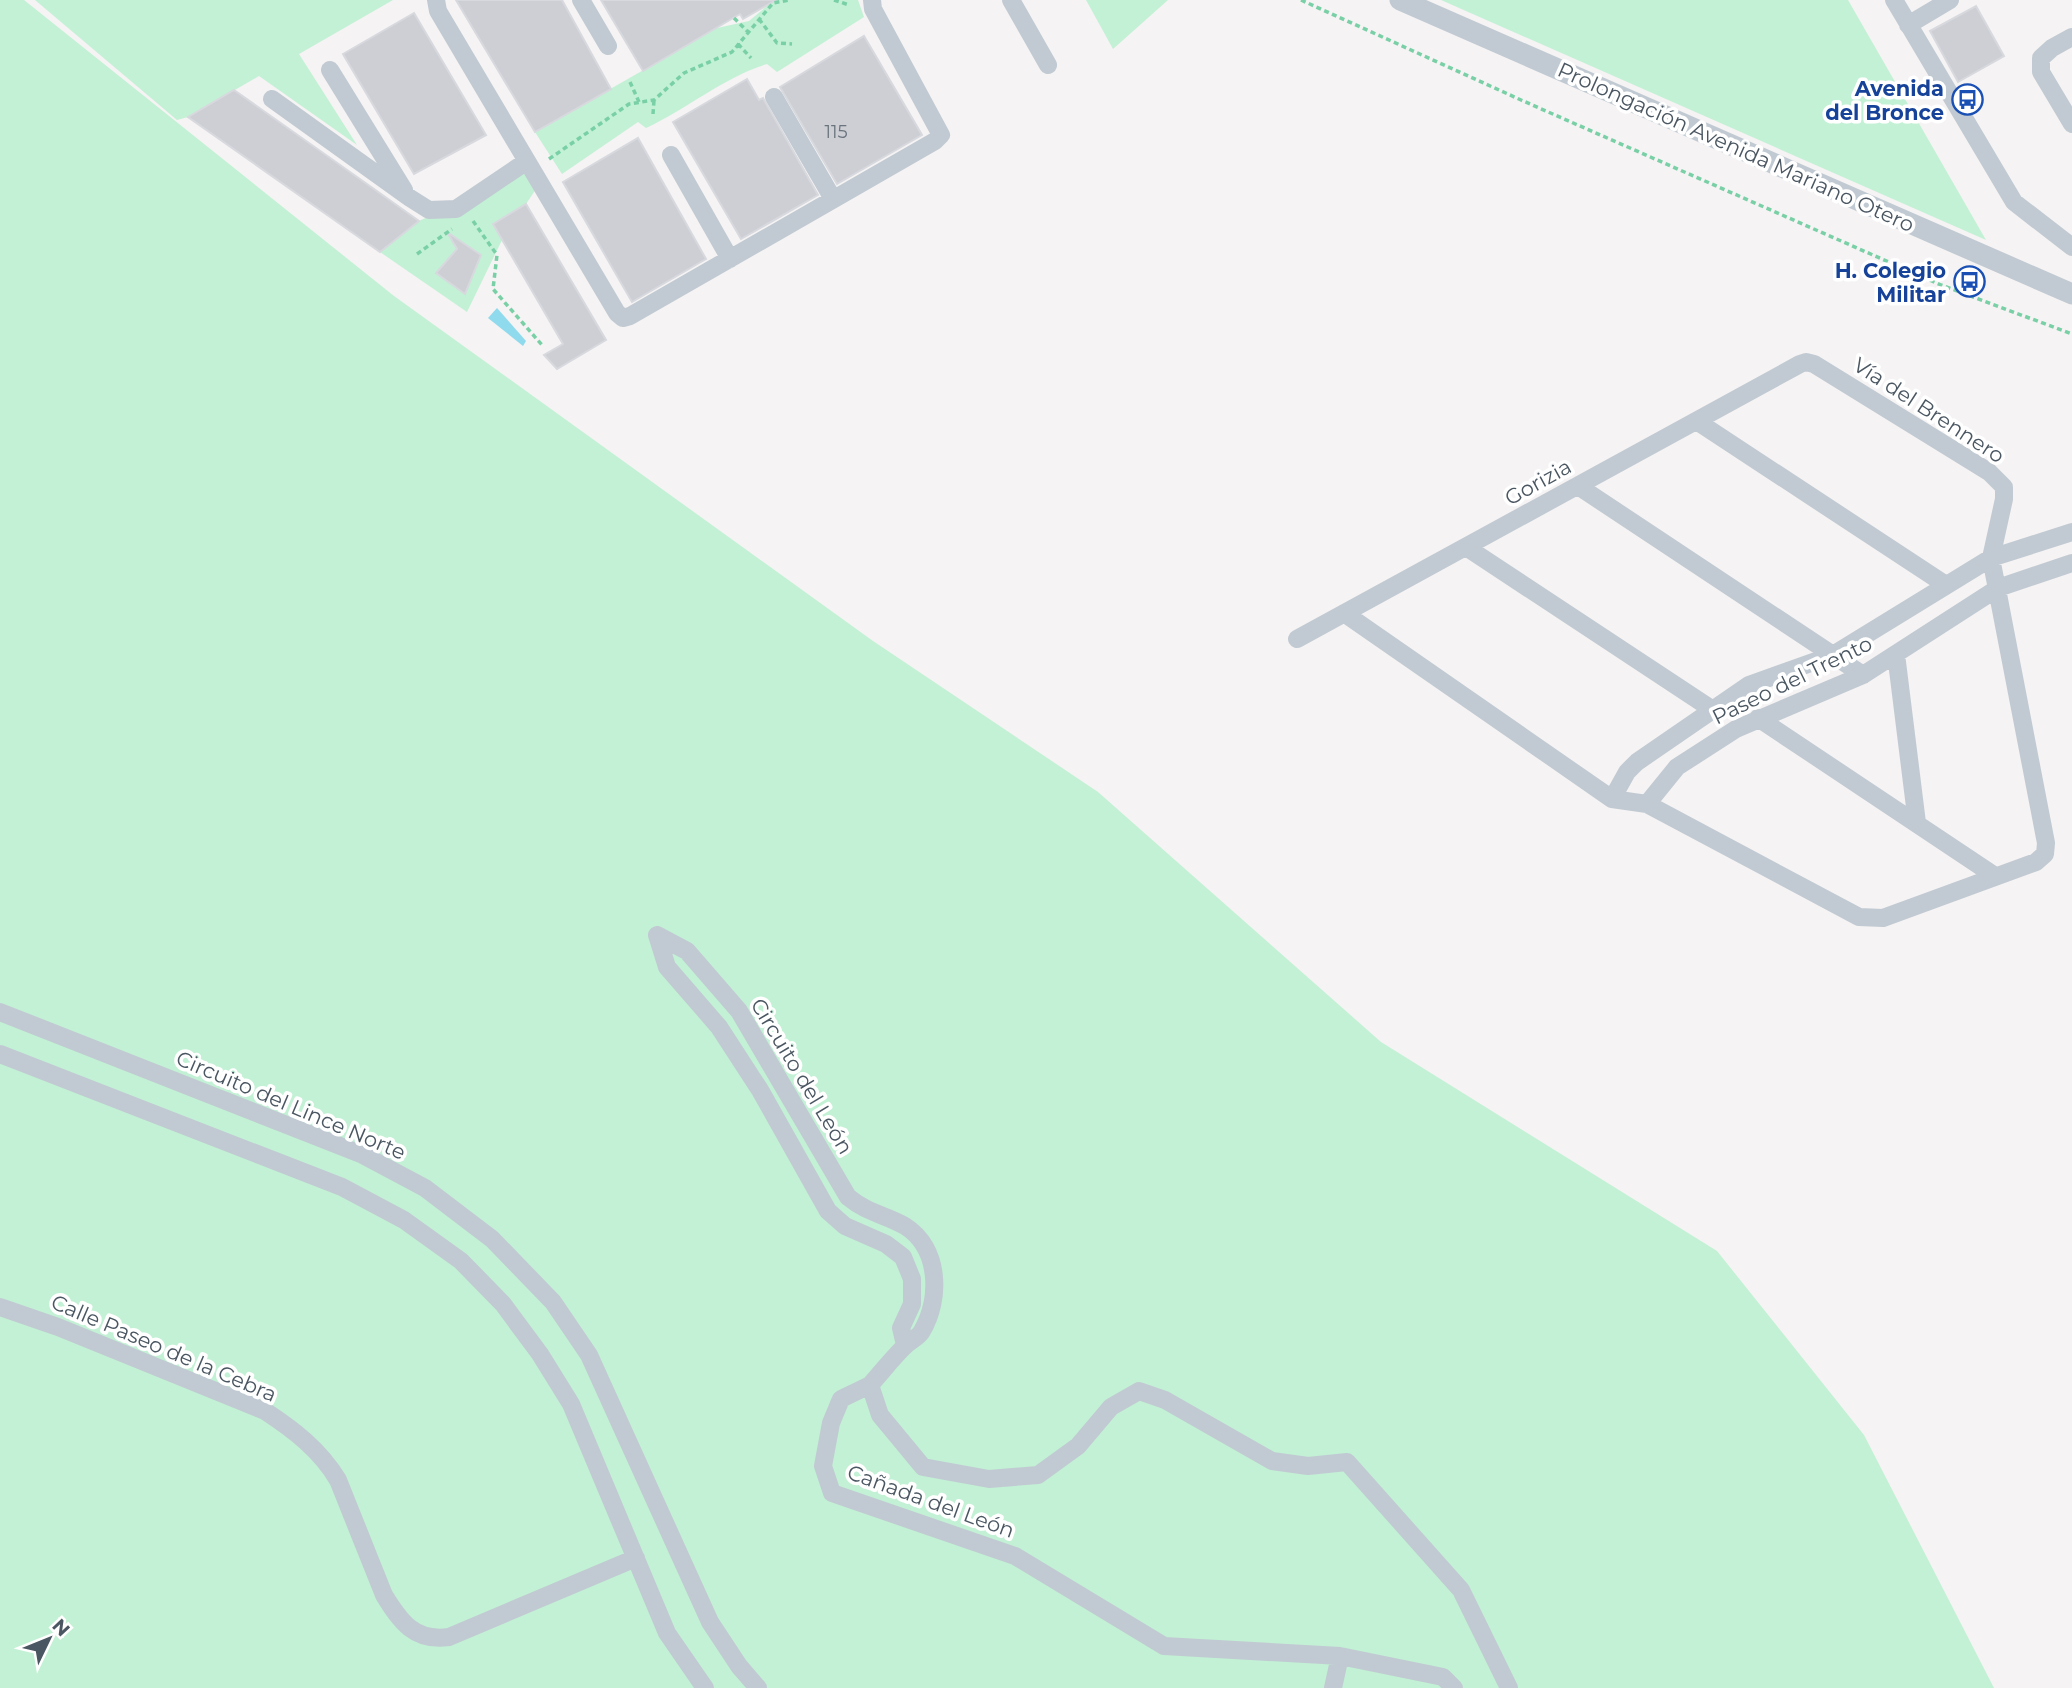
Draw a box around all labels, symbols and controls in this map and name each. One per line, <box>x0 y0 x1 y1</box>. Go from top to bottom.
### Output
street label: Prolongación Avenida Mariano Otero <box>1554 57 1918 237</box>
place label: Avenida del Bronce <box>1825 76 1944 125</box>
bus stop icon: Avenida del Bronce <box>1950 83 1984 117</box>
house number: 115 <box>824 121 848 143</box>
place label: H. Colegio Militar <box>1835 258 1946 307</box>
bus stop icon: H. Colegio Militar <box>1952 265 1986 299</box>
street label: Vía del Brennero <box>1849 352 2009 468</box>
street label: Gorizia <box>1500 454 1576 510</box>
street label: Paseo del Trento <box>1708 630 1876 730</box>
street label: Circuito del León <box>746 994 858 1158</box>
street label: Circuito del Lince Norte <box>173 1045 409 1165</box>
street label: Calle Paseo de la Cebra <box>47 1289 281 1407</box>
street label: Cañada del León <box>844 1459 1018 1543</box>
north arrow <box>14 1604 84 1674</box>
text: N <box>47 1614 75 1641</box>

